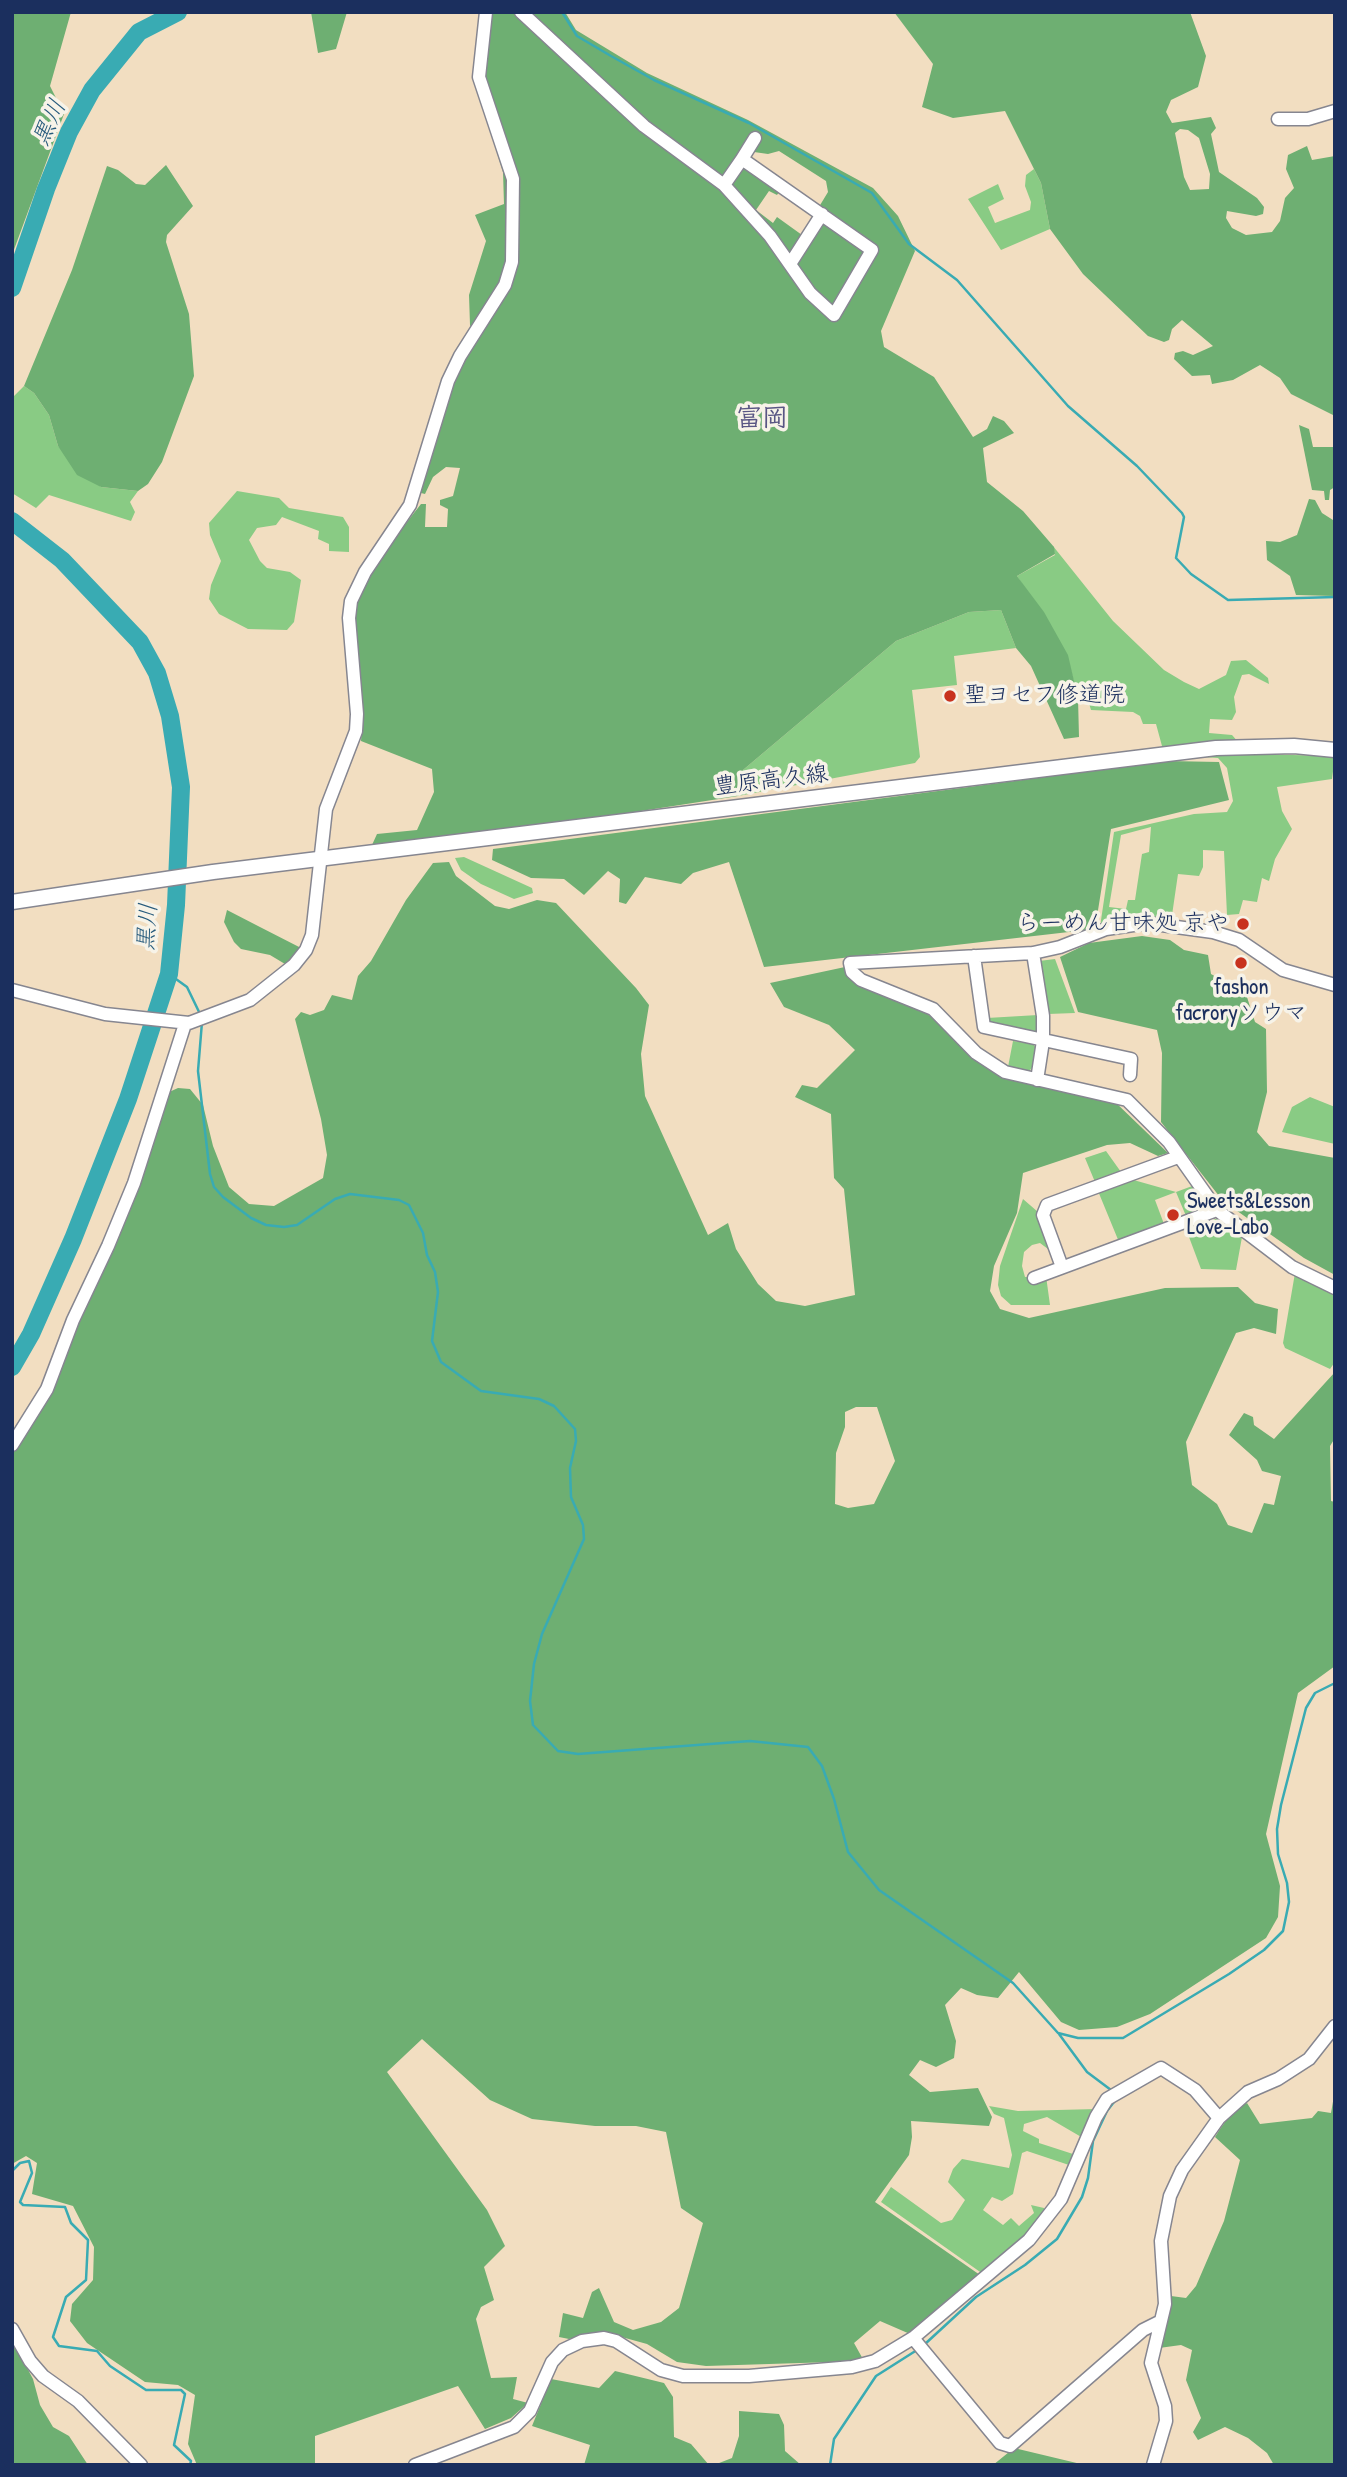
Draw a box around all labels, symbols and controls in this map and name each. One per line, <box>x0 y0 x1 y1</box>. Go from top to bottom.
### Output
water label: 黒川 <box>27 95 73 151</box>
district label: 富岡 <box>736 403 788 435</box>
place label: 聖ヨセフ修道院 <box>964 682 1125 710</box>
marker: 聖ヨセフ修道院 <box>942 688 958 704</box>
street label: 豊原高久線 <box>712 760 830 802</box>
water label: 黒川 <box>132 902 164 952</box>
place label: らーめん甘味処 京や <box>1017 910 1229 938</box>
marker: らーめん甘味処 京や <box>1235 916 1251 932</box>
marker: fashon facroryソウマ <box>1233 955 1249 971</box>
place label: fashon facroryソウマ <box>1175 974 1307 1028</box>
place label: Sweets&Lesson Love-Labo <box>1187 1188 1311 1242</box>
marker: Sweets&Lesson Love-Labo <box>1165 1207 1181 1223</box>

